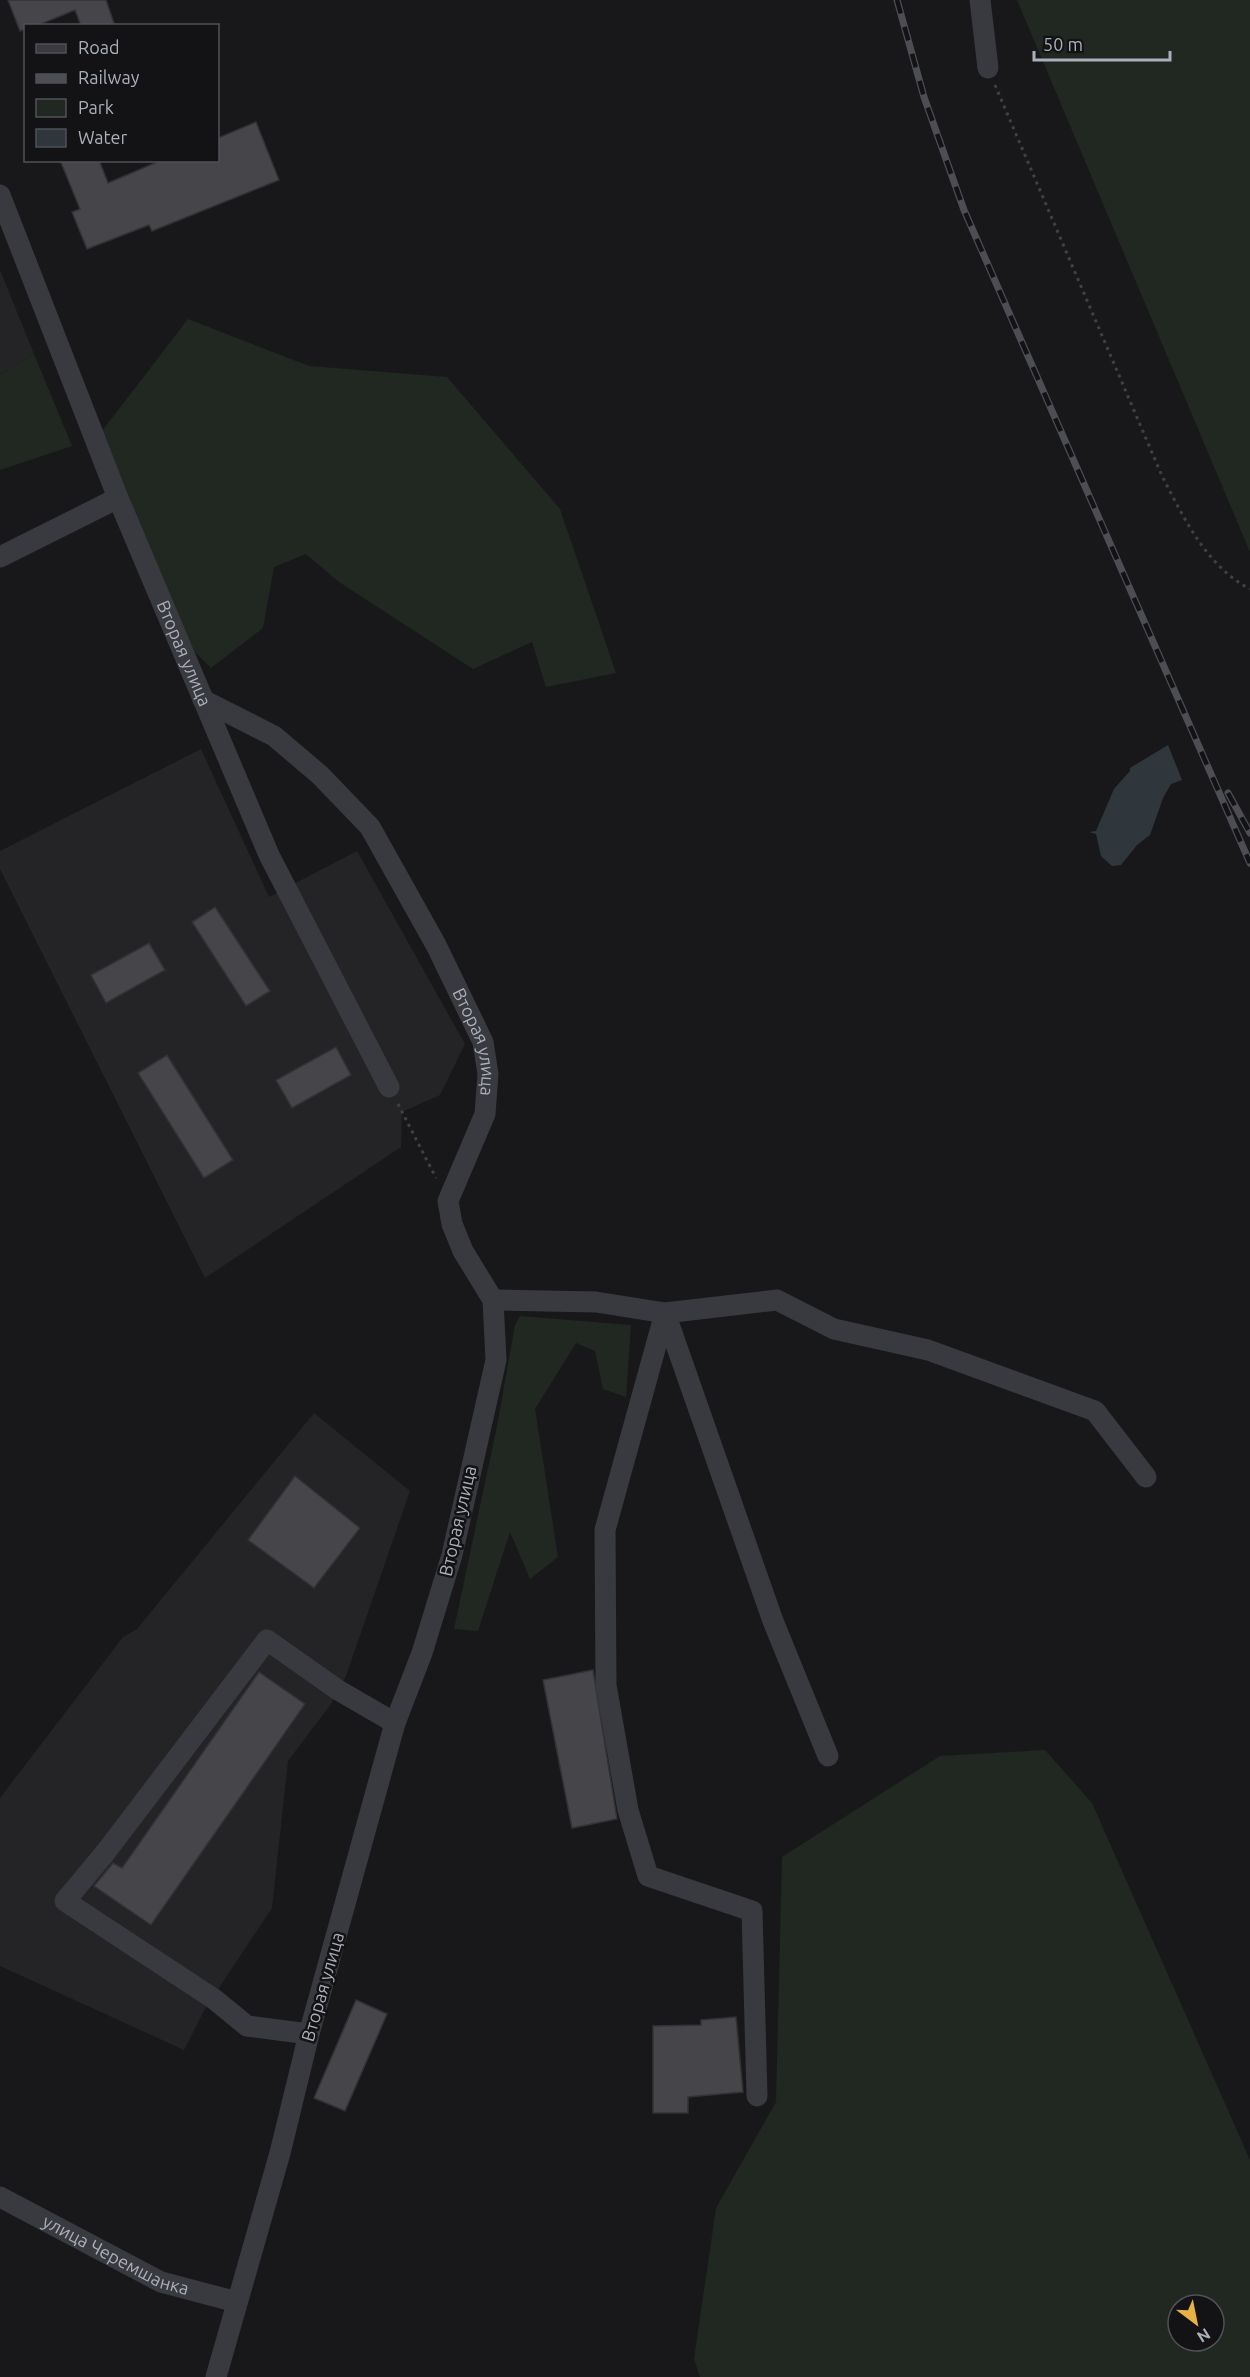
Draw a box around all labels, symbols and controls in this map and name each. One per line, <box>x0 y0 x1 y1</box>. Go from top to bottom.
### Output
legend <box>24 24 219 162</box>
scale bar <box>1034 24 1170 62</box>
text: 50 m <box>1043 34 1083 54</box>
text: Road <box>78 37 120 57</box>
text: Railway <box>78 67 140 87</box>
text: Park <box>78 97 114 117</box>
text: Water <box>78 127 128 147</box>
street label: Вторая улица <box>153 597 216 709</box>
street label: Вторая улица <box>449 985 499 1097</box>
street label: Вторая улица <box>435 1464 479 1578</box>
street label: Вторая улица <box>297 1930 347 2044</box>
street label: улица Черемшанка <box>40 2210 191 2298</box>
north arrow <box>1166 2293 1226 2353</box>
text: N <box>1194 2325 1214 2347</box>

